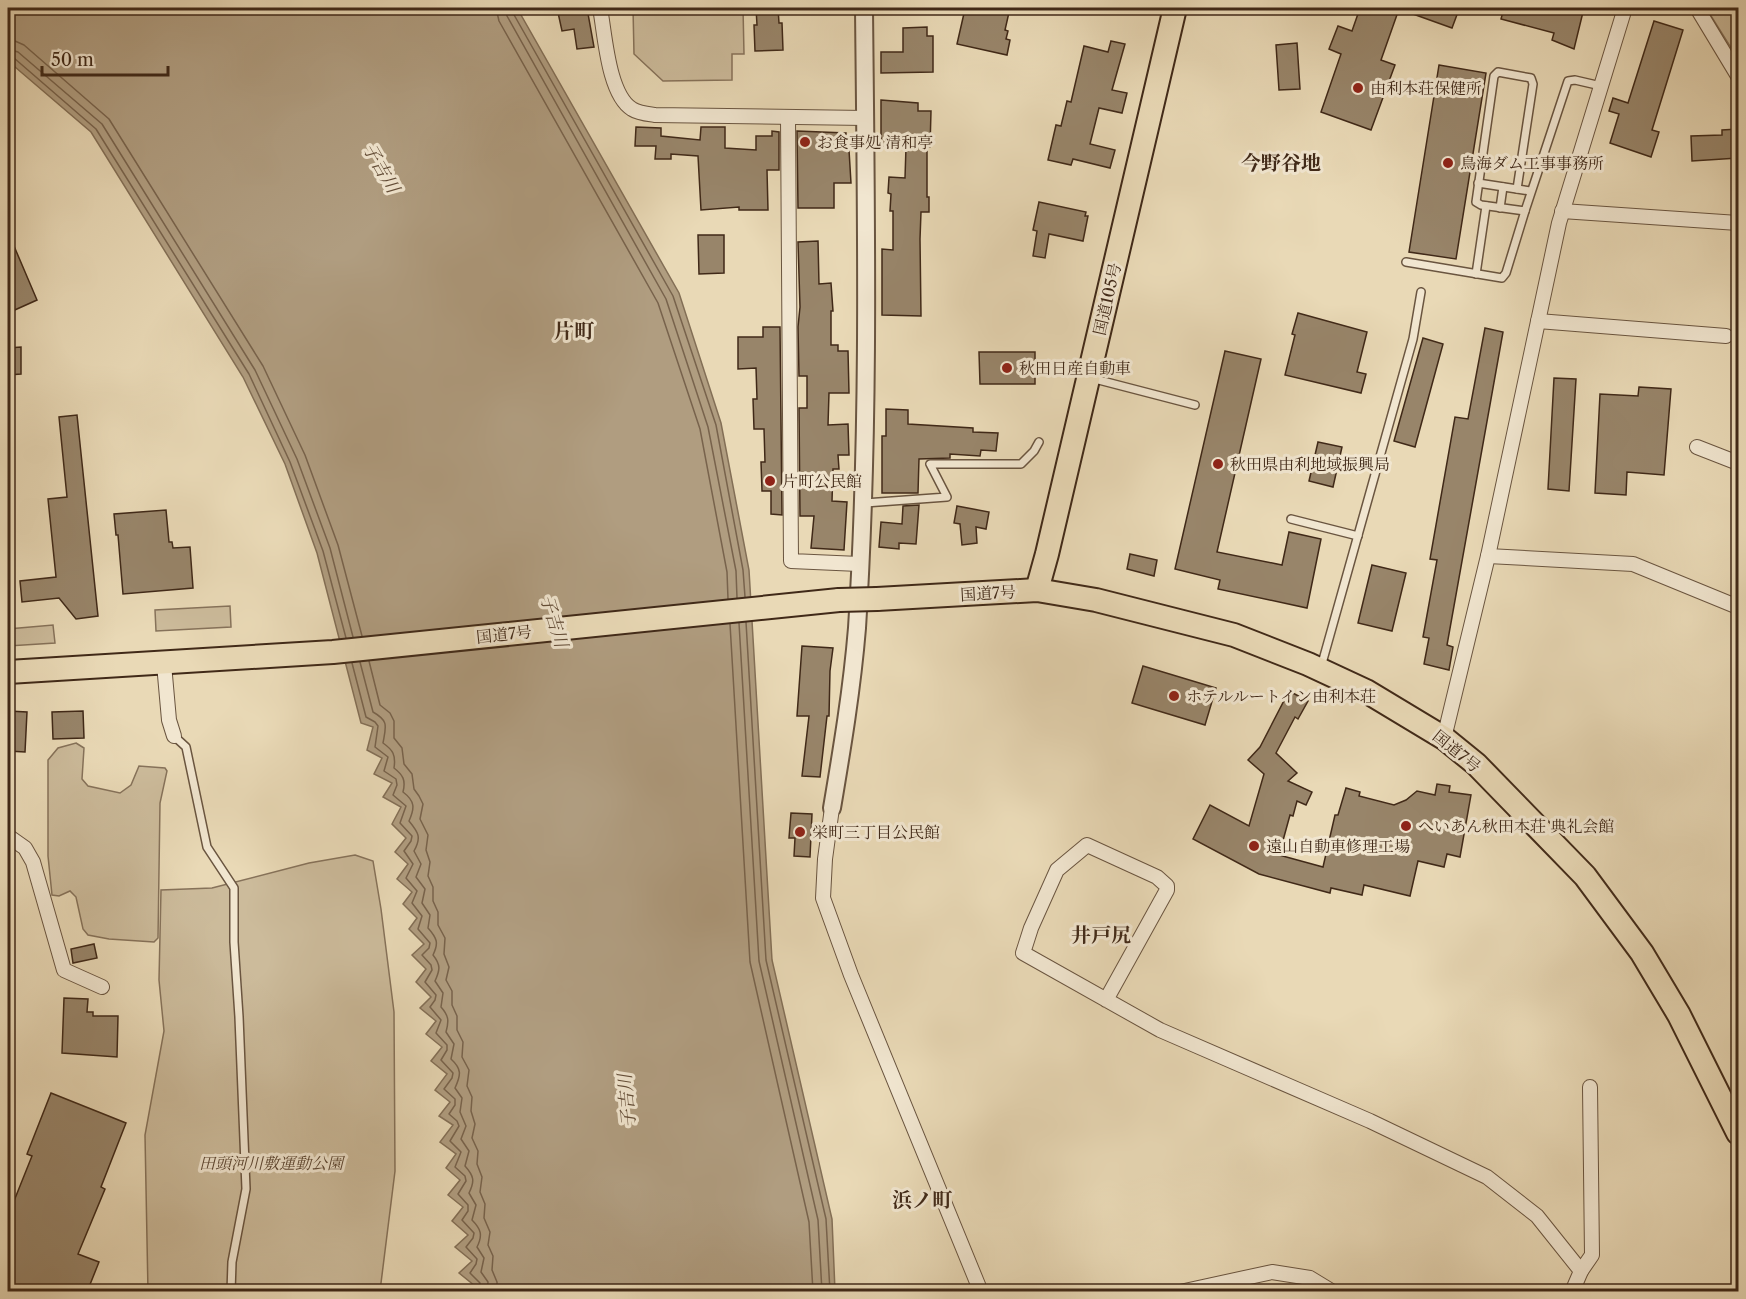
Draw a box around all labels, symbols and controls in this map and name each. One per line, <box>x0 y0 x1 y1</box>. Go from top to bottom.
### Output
scale bar <box>42 39 168 77</box>
text: 50 m <box>51 49 94 71</box>
place label: 由利本荘保健所 <box>1370 78 1482 98</box>
marker: 由利本荘保健所 <box>1351 81 1365 95</box>
place label: お食事処 清和亭 <box>817 132 933 152</box>
marker: お食事処 清和亭 <box>798 135 812 149</box>
water label: 子吉川 <box>358 139 405 199</box>
district label: 今野谷地 <box>1241 151 1321 175</box>
place label: 鳥海ダム工事事務所 <box>1460 153 1604 173</box>
marker: 鳥海ダム工事事務所 <box>1441 156 1455 170</box>
street label: 国道105号 <box>1089 261 1125 337</box>
district label: 片町 <box>554 319 595 343</box>
place label: 秋田日産自動車 <box>1019 358 1131 378</box>
marker: 秋田日産自動車 <box>1000 361 1014 375</box>
place label: 秋田県由利地域振興局 <box>1230 454 1390 474</box>
marker: 秋田県由利地域振興局 <box>1211 457 1225 471</box>
place label: 片町公民館 <box>782 471 862 491</box>
marker: 片町公民館 <box>763 474 777 488</box>
street label: 国道7号 <box>960 582 1016 604</box>
water label: 子吉川 <box>536 592 573 652</box>
street label: 国道7号 <box>475 621 533 647</box>
place label: ホテルルートイン由利本荘 <box>1186 686 1376 706</box>
marker: ホテルルートイン由利本荘 <box>1167 689 1181 703</box>
street label: 国道7号 <box>1429 726 1485 776</box>
place label: へいあん秋田本荘 典礼会館 <box>1418 816 1614 836</box>
marker: へいあん秋田本荘 典礼会館 <box>1399 819 1413 833</box>
place label: 栄町三丁目公民館 <box>812 822 940 842</box>
marker: 栄町三丁目公民館 <box>793 825 807 839</box>
place label: 遠山自動車修理工場 <box>1266 836 1410 856</box>
marker: 遠山自動車修理工場 <box>1247 839 1261 853</box>
district label: 井戸尻 <box>1071 923 1131 947</box>
water label: 子吉川 <box>614 1071 640 1129</box>
park label: 田頭河川敷運動公園 <box>199 1153 346 1173</box>
district label: 浜ノ町 <box>892 1188 953 1212</box>

